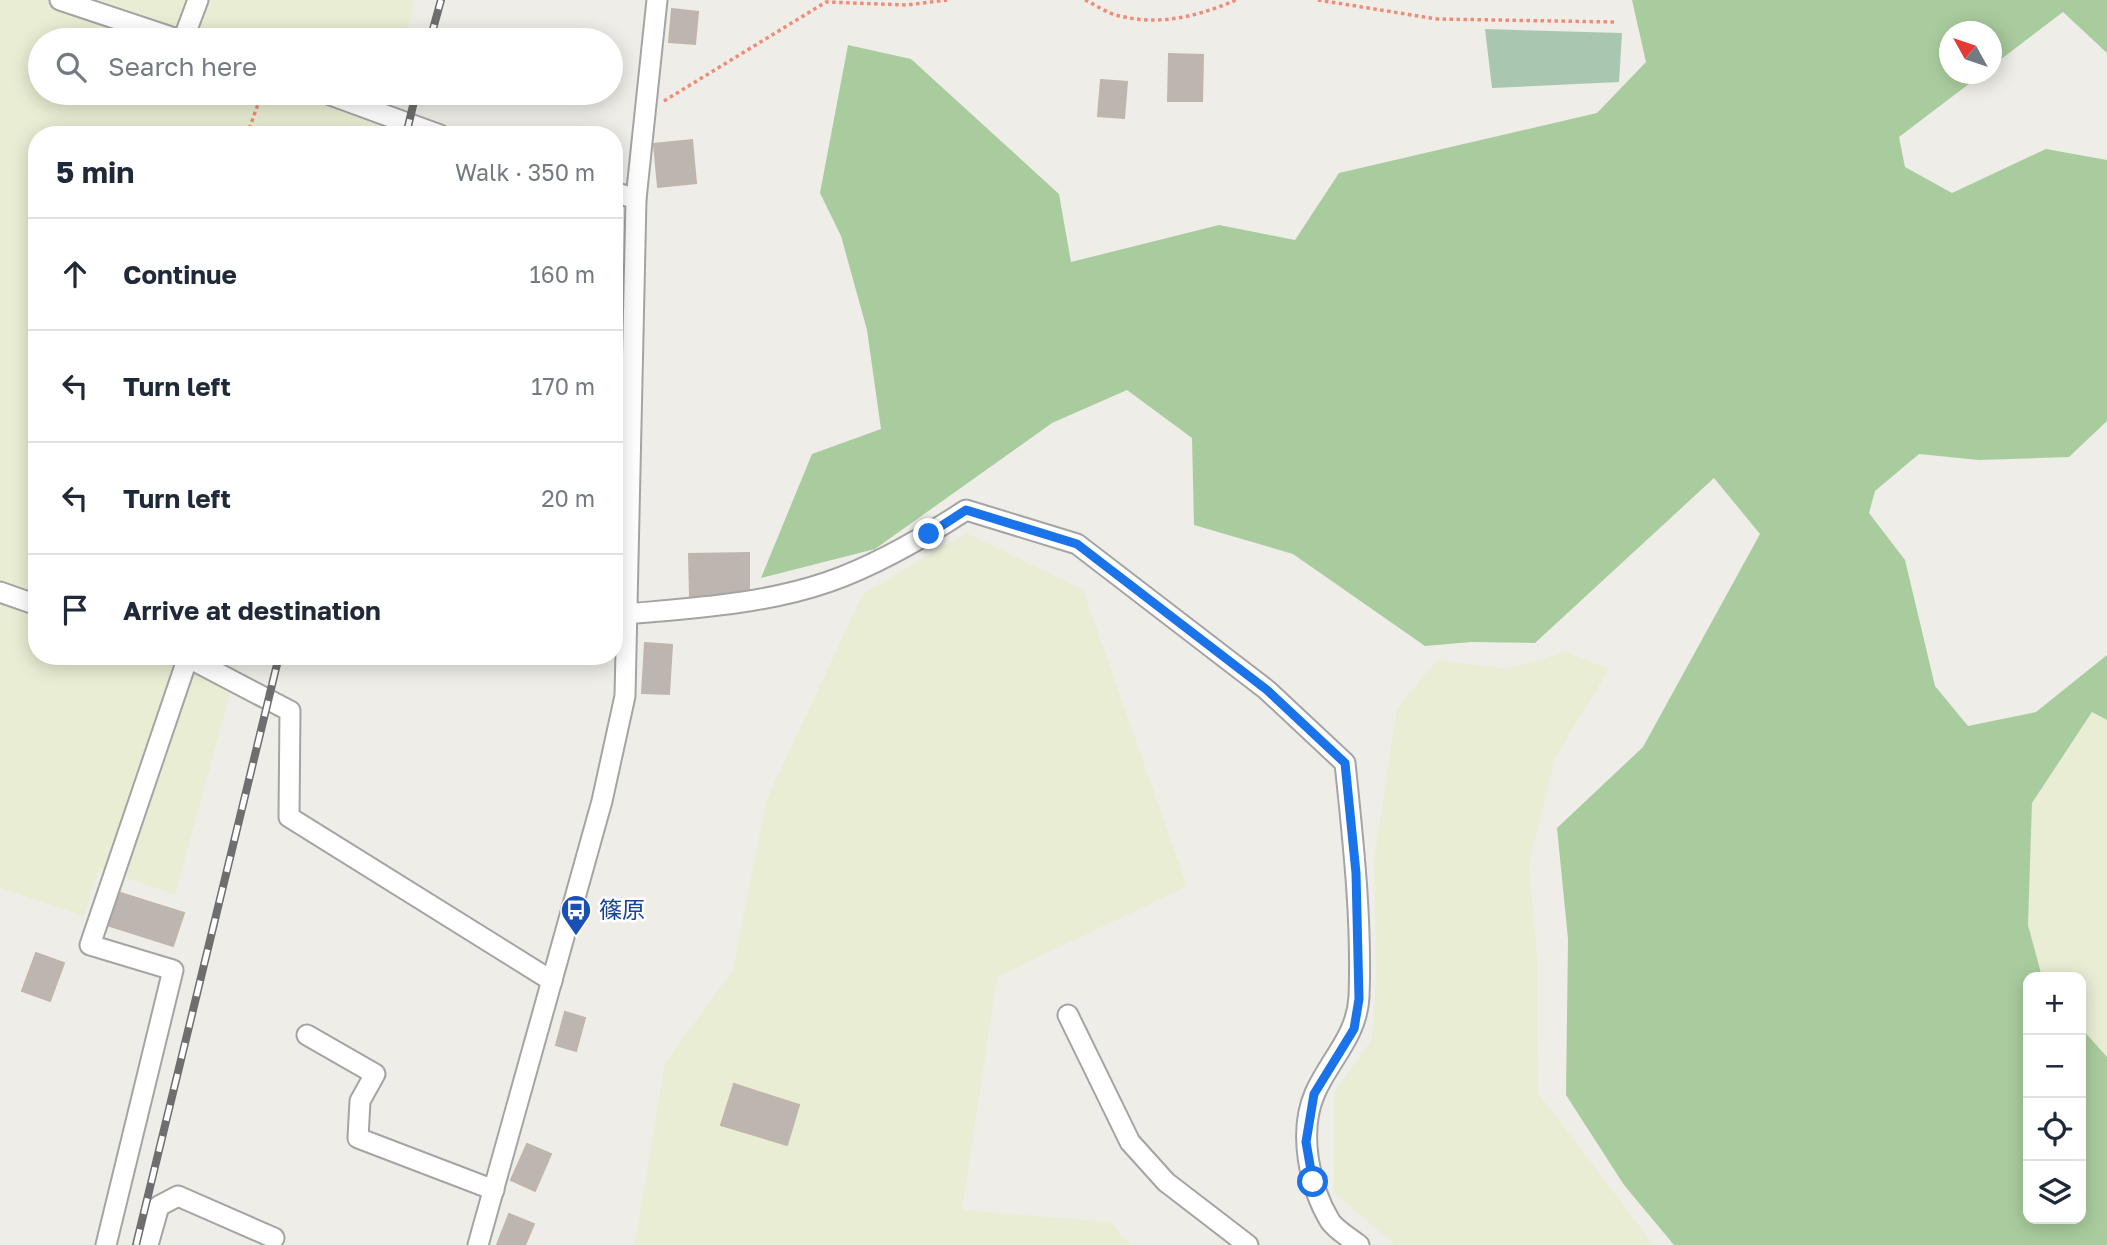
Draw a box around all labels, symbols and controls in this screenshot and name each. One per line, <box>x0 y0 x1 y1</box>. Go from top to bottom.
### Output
north arrow <box>1939 21 2002 84</box>
search box <box>28 28 623 105</box>
icon: search <box>52 48 90 86</box>
text: Search here <box>108 51 257 82</box>
text: 5 min <box>56 154 134 190</box>
text: Walk · 350 m <box>455 158 595 186</box>
icon: ahead <box>56 255 94 293</box>
text: Continue <box>123 259 237 290</box>
text: 160 m <box>530 260 595 288</box>
icon: left <box>56 367 94 405</box>
text: Turn left <box>123 371 231 402</box>
text: 170 m <box>531 372 595 400</box>
icon: left <box>56 479 94 517</box>
text: Turn left <box>123 483 231 514</box>
text: 20 m <box>541 484 595 512</box>
route end <box>913 518 944 549</box>
icon: arrive <box>56 591 94 629</box>
text: Arrive at destination <box>123 595 381 626</box>
bus stop icon: 篠原 <box>559 893 593 937</box>
place label: 篠原 <box>599 895 645 923</box>
map controls <box>2023 972 2086 1224</box>
button: + <box>2023 972 2086 1035</box>
button: − <box>2023 1035 2086 1098</box>
button: locate <box>2023 1098 2086 1161</box>
button: layers <box>2023 1161 2086 1224</box>
route start <box>1297 1166 1328 1197</box>

